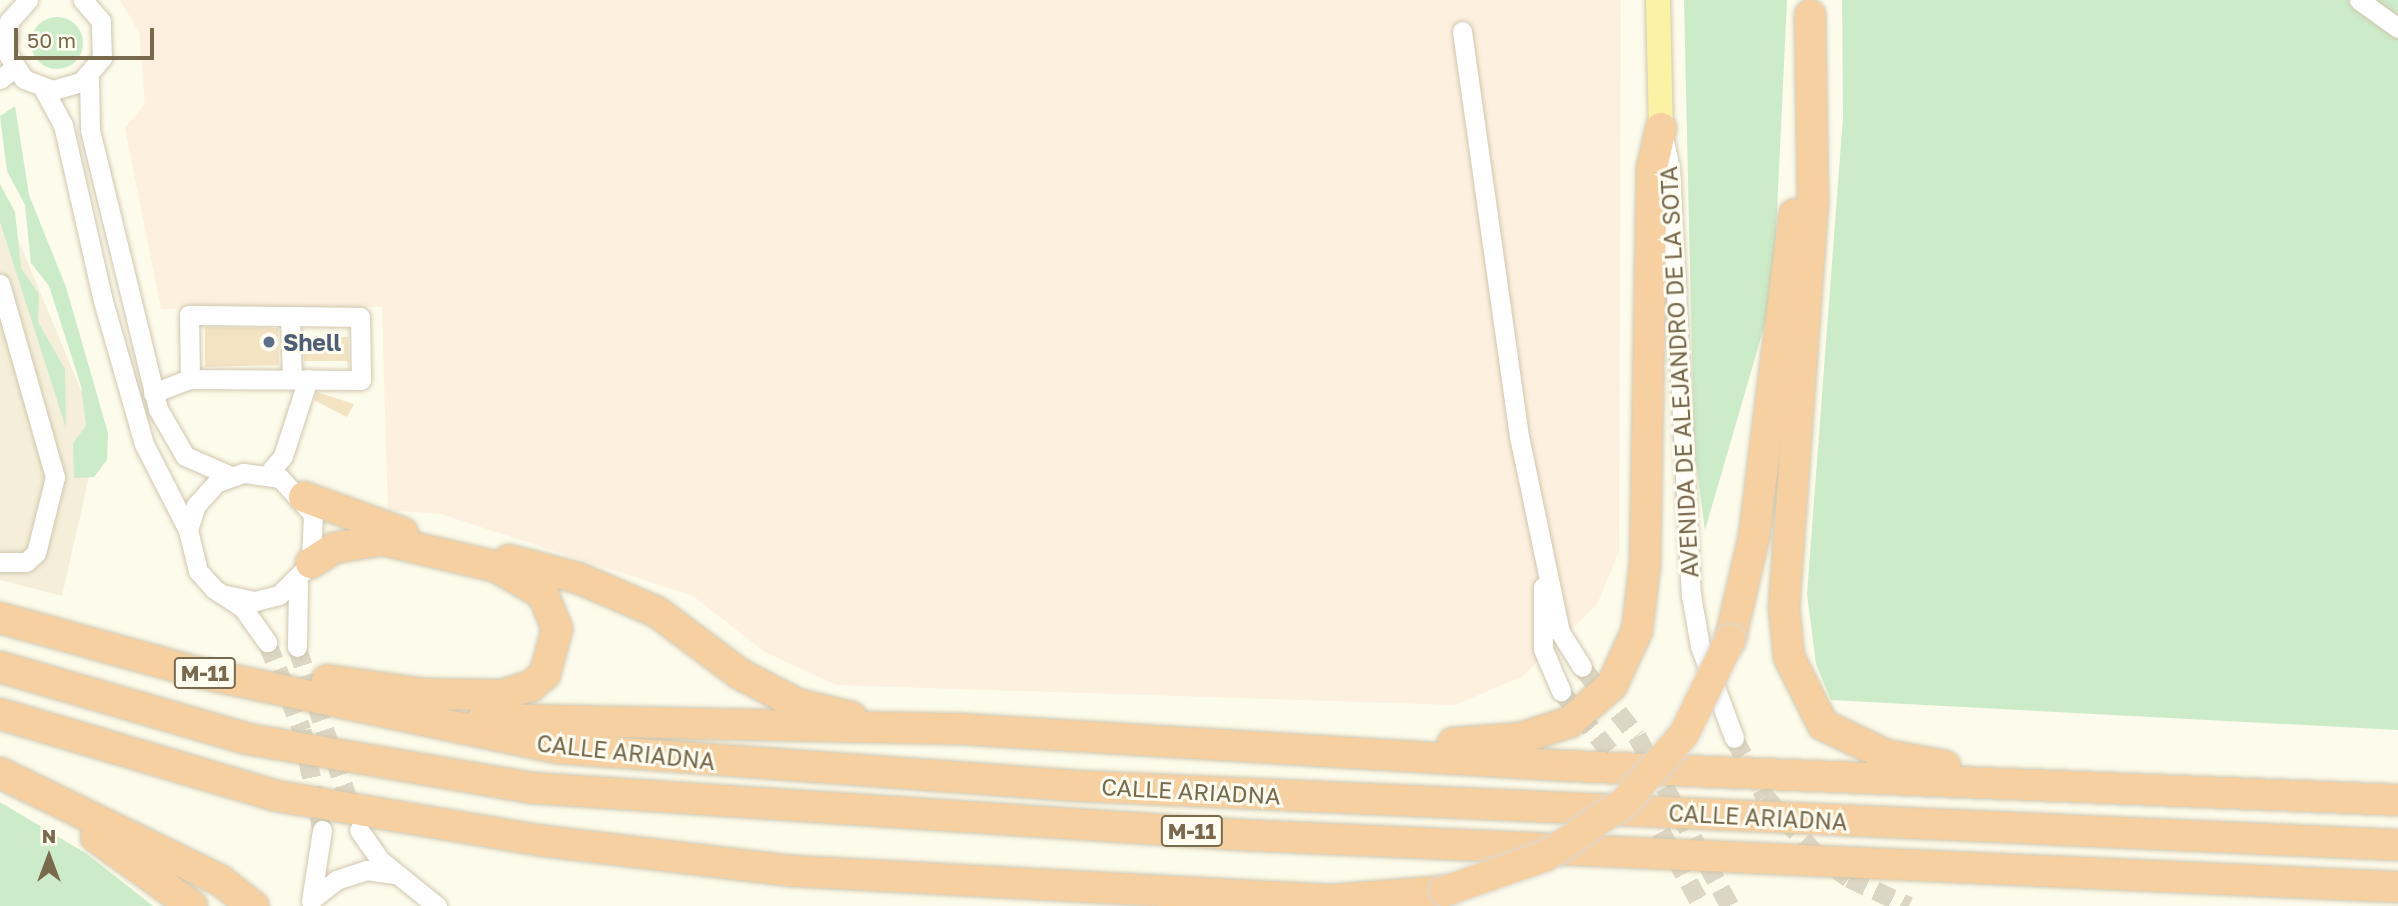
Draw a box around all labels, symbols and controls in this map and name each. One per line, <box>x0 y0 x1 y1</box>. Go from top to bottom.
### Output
scale bar <box>18 14 158 58</box>
text: 50 m <box>27 27 76 53</box>
street label: AVENIDA DE ALEJANDRO DE LA SOTA <box>1654 165 1704 579</box>
place label: Shell <box>283 328 341 356</box>
marker: Shell <box>261 334 277 350</box>
road number: M-11 <box>174 656 236 690</box>
street label: CALLE ARIADNA <box>535 729 717 775</box>
street label: CALLE ARIADNA <box>1101 773 1281 809</box>
street label: CALLE ARIADNA <box>1668 799 1848 835</box>
road number: M-11 <box>1160 814 1224 848</box>
north arrow <box>14 822 84 892</box>
text: N <box>42 824 56 847</box>

